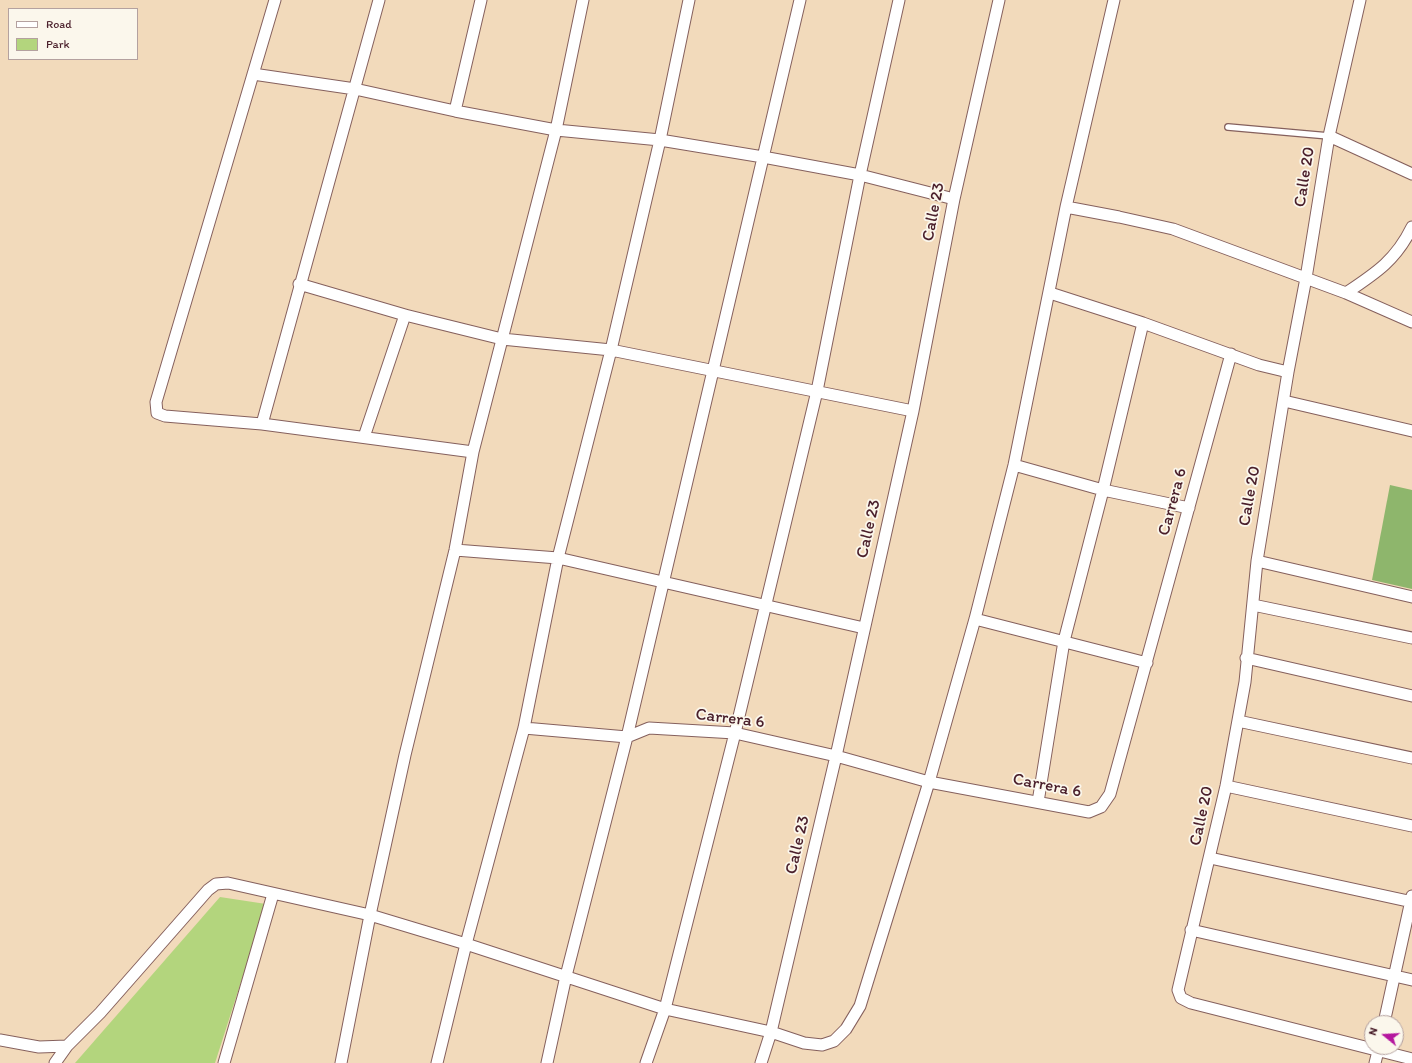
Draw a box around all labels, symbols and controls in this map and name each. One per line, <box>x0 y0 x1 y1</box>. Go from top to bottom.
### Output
legend <box>8 8 138 60</box>
text: Road <box>46 17 72 31</box>
text: Park <box>46 37 70 51</box>
street label: Calle 20 <box>1290 145 1320 209</box>
street label: Calle 23 <box>918 181 950 243</box>
street label: Calle 20 <box>1235 464 1265 528</box>
street label: Carrera 6 <box>1154 466 1192 538</box>
street label: Calle 23 <box>852 498 886 560</box>
street label: Carrera 6 <box>694 705 766 733</box>
street label: Carrera 6 <box>1011 769 1083 803</box>
street label: Calle 20 <box>1186 784 1218 848</box>
street label: Calle 23 <box>781 814 815 876</box>
north arrow <box>1364 1015 1404 1055</box>
text: N <box>1366 1026 1380 1037</box>

